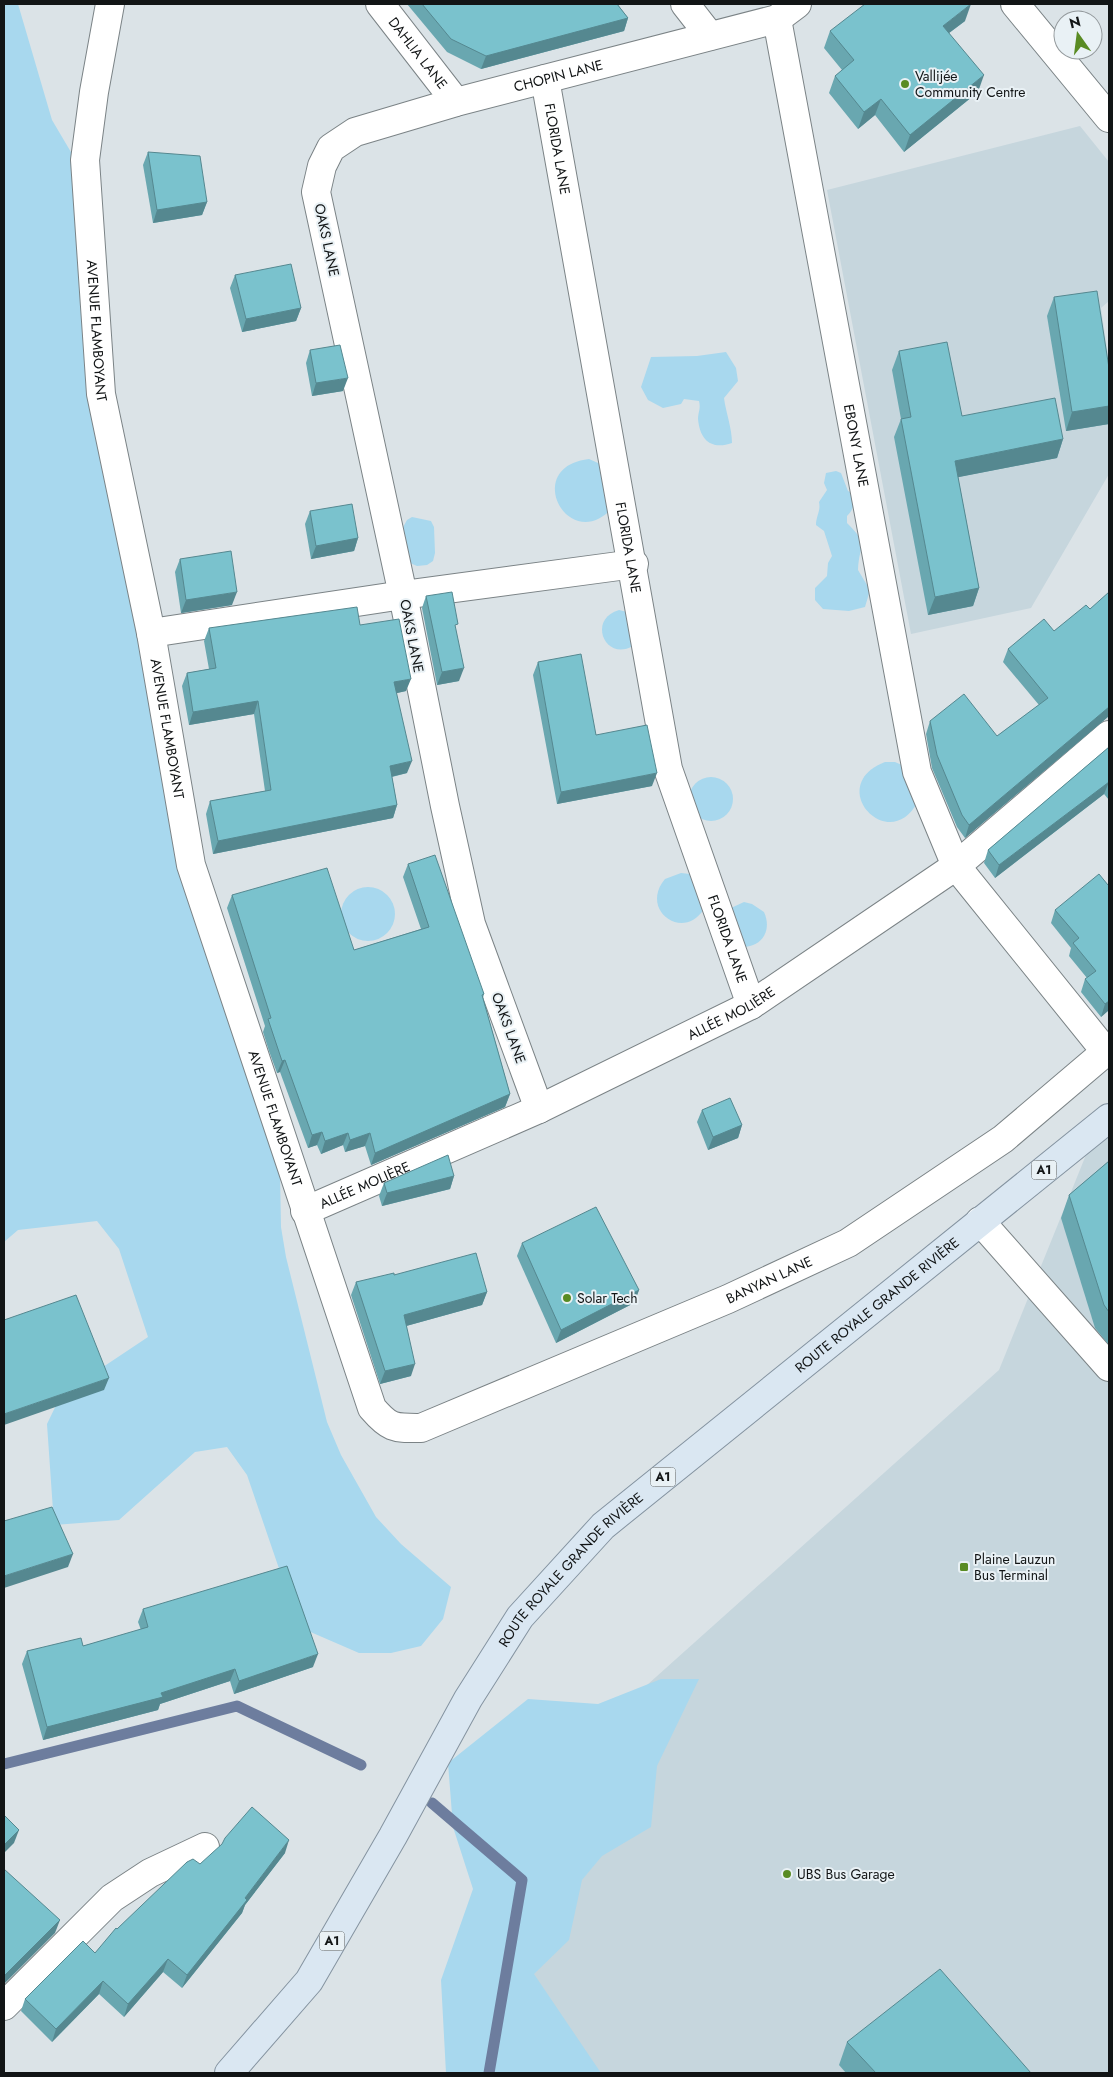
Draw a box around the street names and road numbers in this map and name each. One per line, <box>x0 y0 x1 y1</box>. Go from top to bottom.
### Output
street label: DAHLIA LANE <box>384 13 452 93</box>
street label: CHOPIN LANE <box>512 54 605 97</box>
street label: FLORIDA LANE <box>540 102 575 196</box>
street label: OAKS LANE <box>310 202 344 278</box>
street label: AVENUE FLAMBOYANT <box>82 259 112 404</box>
street label: EBONY LANE <box>839 403 874 489</box>
street label: FLORIDA LANE <box>611 500 646 595</box>
street label: OAKS LANE <box>395 598 429 674</box>
street label: AVENUE FLAMBOYANT <box>146 657 190 801</box>
street label: FLORIDA LANE <box>703 892 753 986</box>
street label: ALLÉE MOLIÈRE <box>684 982 779 1045</box>
street label: OAKS LANE <box>487 990 531 1066</box>
street label: AVENUE FLAMBOYANT <box>243 1048 308 1189</box>
street label: ALLÉE MOLIÈRE <box>316 1157 413 1214</box>
road number: A1 <box>1032 1160 1056 1180</box>
street label: ROUTE ROYALE GRANDE RIVIÈRE <box>791 1233 964 1377</box>
street label: BANYAN LANE <box>723 1251 816 1309</box>
road number: A1 <box>650 1468 676 1486</box>
street label: ROUTE ROYALE GRANDE RIVIÈRE <box>493 1487 647 1651</box>
road number: A1 <box>320 1932 344 1950</box>

